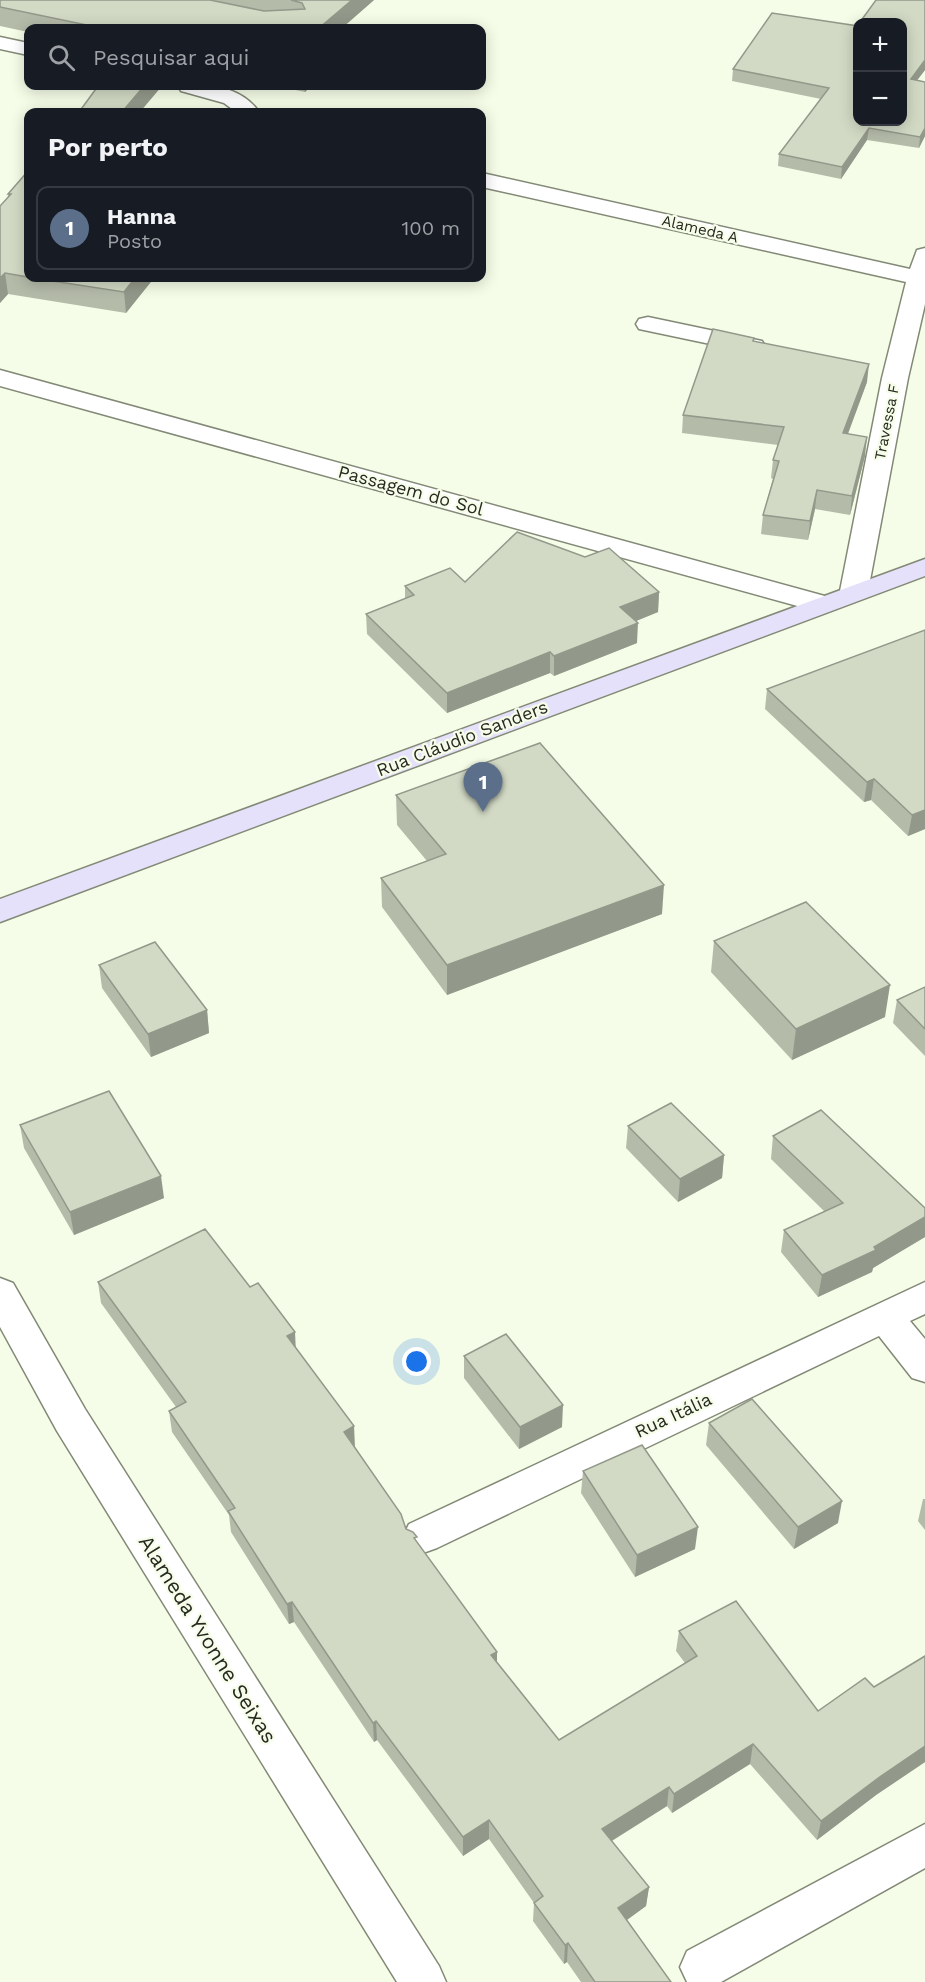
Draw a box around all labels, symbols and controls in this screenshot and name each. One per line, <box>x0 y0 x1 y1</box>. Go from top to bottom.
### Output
map controls <box>853 18 907 126</box>
button: + <box>853 18 907 72</box>
search box <box>24 24 486 90</box>
icon: search <box>45 41 78 74</box>
text: Pesquisar aqui <box>93 45 249 70</box>
button: − <box>853 72 907 126</box>
text: Por perto <box>48 132 168 162</box>
text: Hanna <box>107 204 176 229</box>
street label: Alameda A <box>660 211 740 247</box>
text: 1 <box>65 216 74 240</box>
text: 100 m <box>401 216 460 240</box>
text: Posto <box>107 229 162 253</box>
street label: Travessa F <box>871 383 903 461</box>
street label: Passagem do Sol <box>336 460 486 520</box>
street label: Rua Cláudio Sanders <box>373 696 551 780</box>
pin: 1 <box>464 762 502 812</box>
your location <box>402 1347 431 1376</box>
street label: Rua Itália <box>631 1388 715 1442</box>
street label: Alameda Yvonne Seixas <box>134 1530 282 1748</box>

